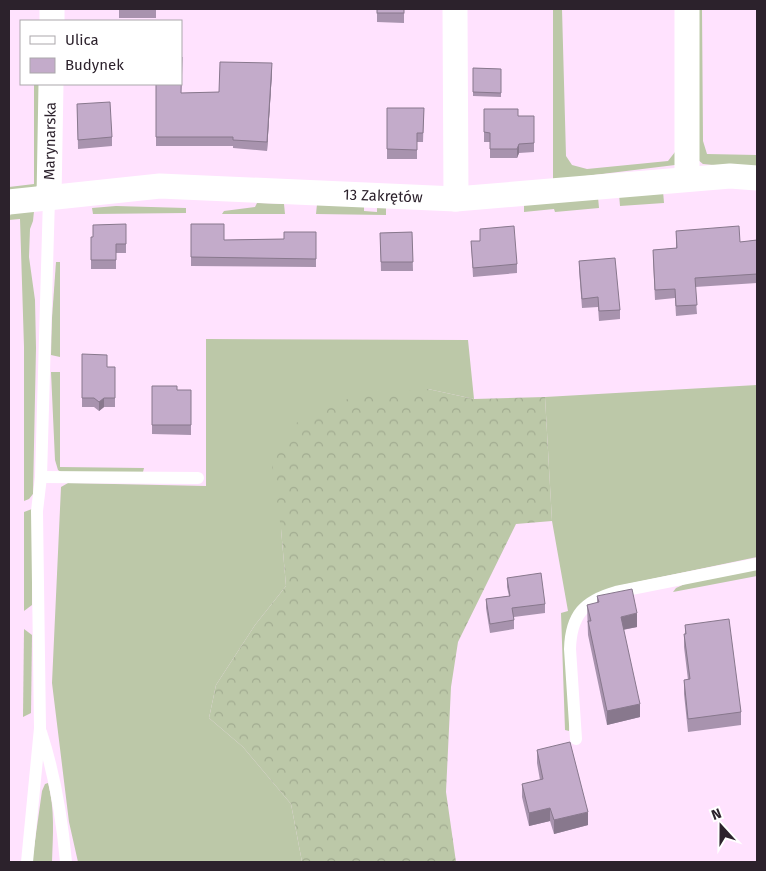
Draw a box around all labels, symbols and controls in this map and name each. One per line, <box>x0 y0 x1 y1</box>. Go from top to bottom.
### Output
legend <box>20 20 182 85</box>
text: Ulica <box>65 31 99 49</box>
text: Budynek <box>65 56 124 74</box>
street label: Marynarska <box>40 102 60 180</box>
street label: 13 Zakrętów <box>343 186 423 206</box>
north arrow <box>696 801 746 851</box>
text: N <box>709 805 724 824</box>

